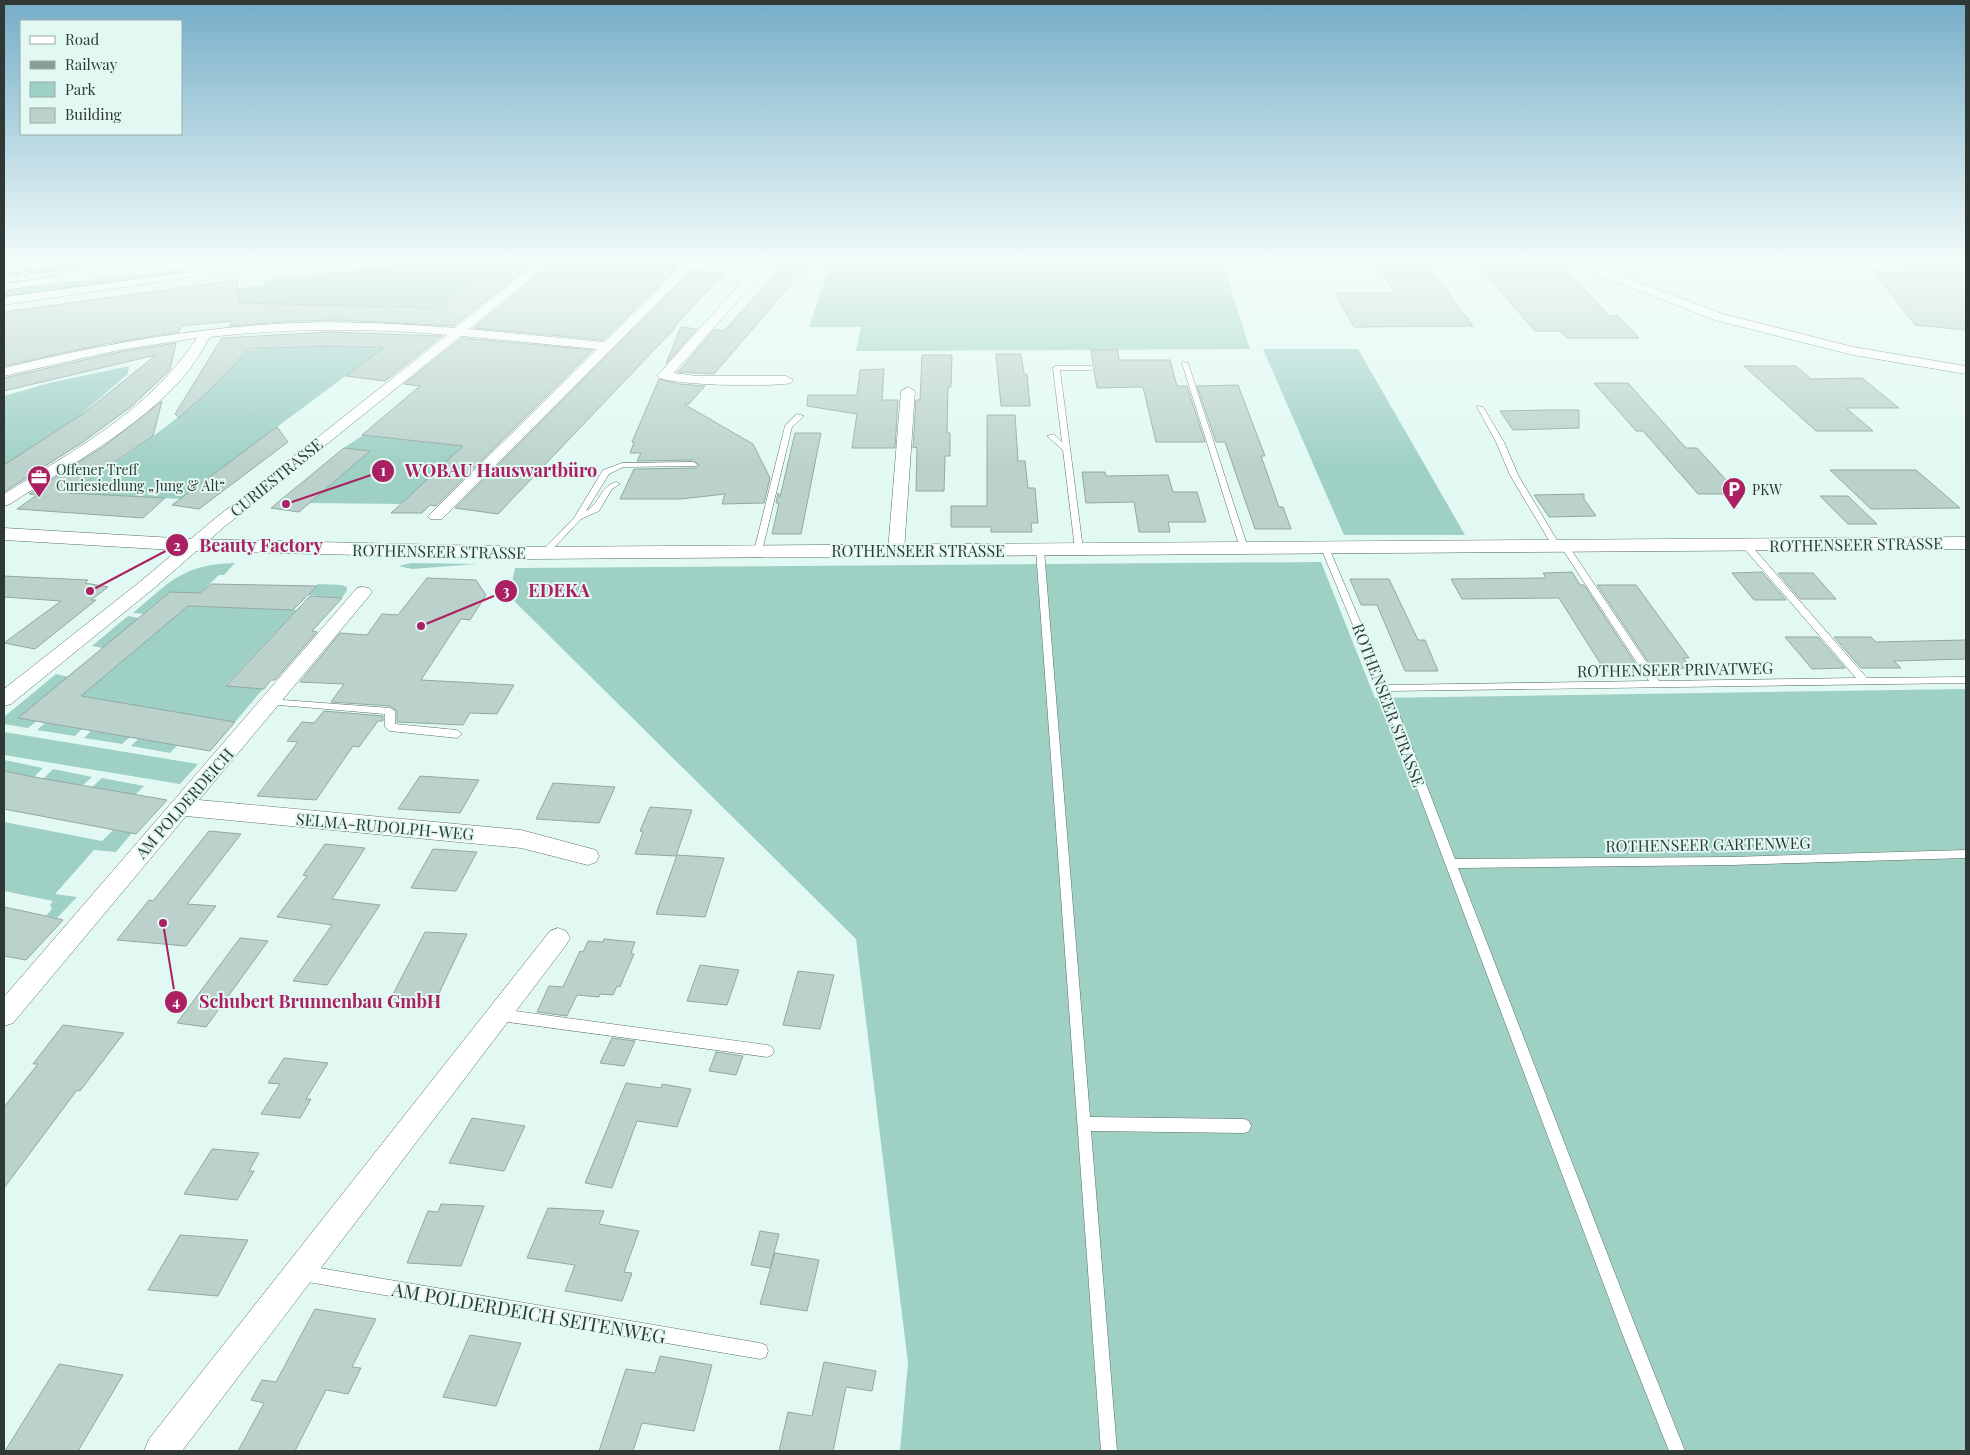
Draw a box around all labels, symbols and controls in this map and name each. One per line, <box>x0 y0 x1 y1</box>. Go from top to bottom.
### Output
legend <box>20 20 182 135</box>
text: Road <box>65 29 99 49</box>
text: Railway <box>65 54 118 74</box>
text: Park <box>65 79 97 99</box>
text: Building <box>65 104 122 124</box>
street label: CURIESTRASSE <box>225 433 327 521</box>
callout: WOBAU Hauswartbüro <box>370 454 608 487</box>
text: WOBAU Hauswartbüro <box>404 458 597 482</box>
place label: Offener Treff Curiesiedlung „Jung & Alt“ <box>56 460 225 495</box>
text: 1 <box>380 460 386 480</box>
office icon: Offener Treff Curiesiedlung „Jung & Alt“ <box>26 464 52 498</box>
parking icon: PKW <box>1721 476 1747 510</box>
place label: PKW <box>1752 480 1782 499</box>
callout: Beauty Factory <box>164 529 333 562</box>
street label: ROTHENSEER STRASSE <box>1769 532 1943 556</box>
text: Beauty Factory <box>199 533 323 557</box>
text: 2 <box>173 535 181 555</box>
street label: ROTHENSEER STRASSE <box>352 539 526 563</box>
street label: ROTHENSEER STRASSE <box>831 540 1005 561</box>
callout: EDEKA <box>493 574 600 607</box>
text: EDEKA <box>528 578 591 602</box>
text: 3 <box>502 580 510 600</box>
street label: ROTHENSEER STRASSE <box>1348 620 1430 790</box>
street label: ROTHENSEER PRIVATWEG <box>1577 657 1773 681</box>
street label: AM POLDERDEICH <box>130 744 238 863</box>
street label: SELMA-RUDOLPH-WEG <box>295 808 475 844</box>
street label: ROTHENSEER GARTENWEG <box>1605 832 1811 856</box>
callout: Schubert Brunnenbau GmbH <box>164 985 451 1018</box>
text: Schubert Brunnenbau GmbH <box>199 989 441 1013</box>
text: 4 <box>172 991 180 1011</box>
street label: AM POLDERDEICH SEITENWEG <box>389 1275 668 1349</box>

